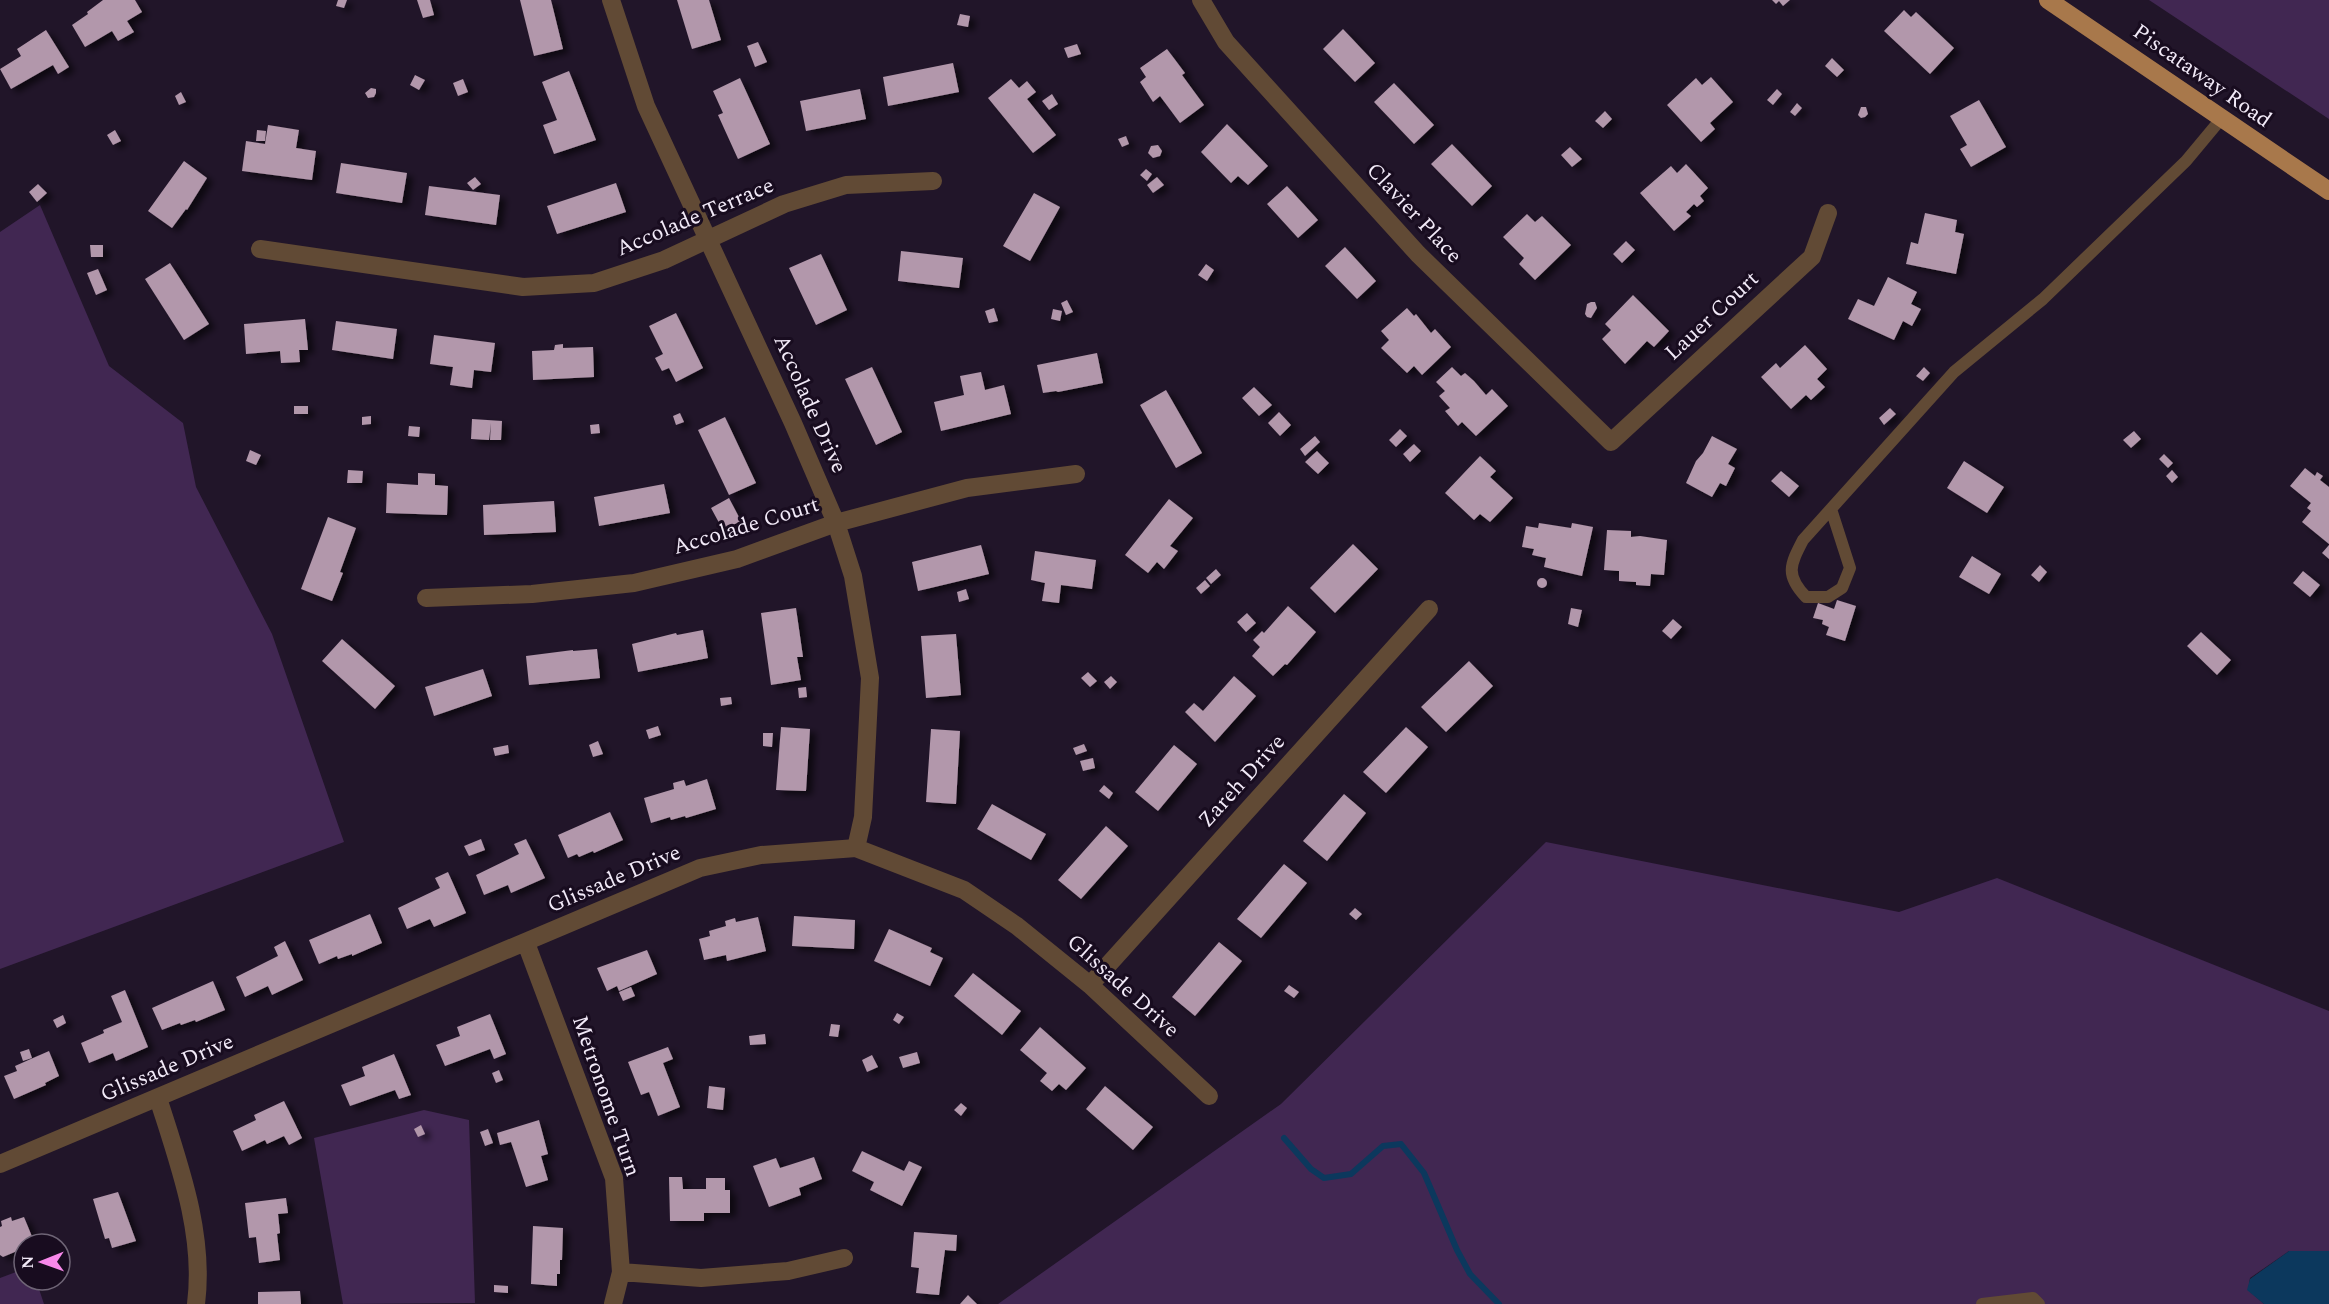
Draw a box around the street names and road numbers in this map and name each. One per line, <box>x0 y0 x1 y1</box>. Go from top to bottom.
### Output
street label: Piscataway Road <box>2126 16 2278 136</box>
street label: Clavier Place <box>1358 155 1470 271</box>
street label: Accolade Terrace <box>611 169 779 265</box>
street label: Lauer Court <box>1657 263 1767 369</box>
street label: Accolade Drive <box>765 329 855 479</box>
street label: Accolade Court <box>669 488 823 564</box>
street label: Zareh Drive <box>1191 727 1293 835</box>
street label: Glissade Drive <box>542 836 686 922</box>
street label: Glissade Drive <box>1059 926 1187 1046</box>
street label: Metronome Turn <box>563 1011 649 1181</box>
street label: Glissade Drive <box>95 1025 239 1111</box>

